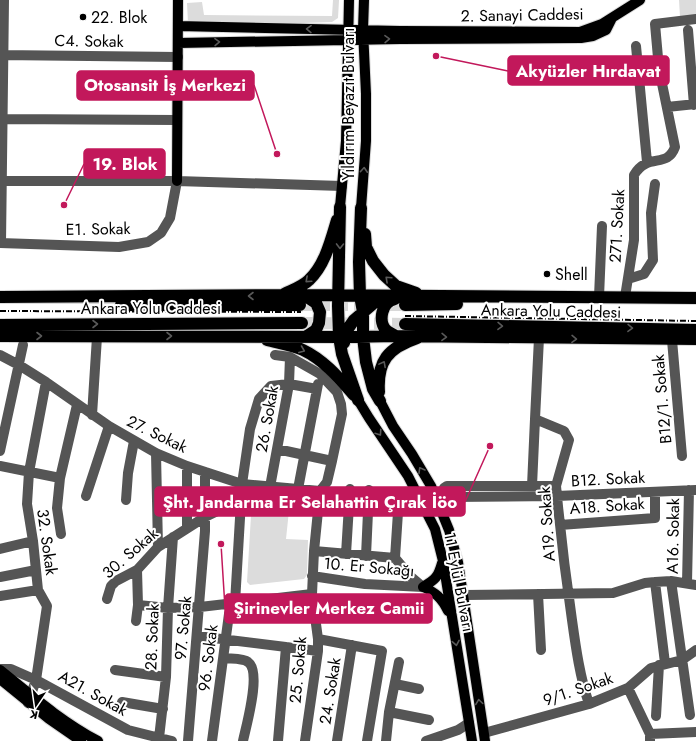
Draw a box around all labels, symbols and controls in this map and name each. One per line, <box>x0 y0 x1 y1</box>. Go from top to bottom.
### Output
street label: 2. Sanayi Caddesi <box>460 2 584 28</box>
place label: 22. Blok <box>91 6 148 29</box>
marker: 22. Blok <box>78 12 88 22</box>
one-way arrow <box>306 25 312 33</box>
street label: Yıldırım Beyazıt Bulvarı <box>337 28 360 180</box>
street label: C4. Sokak <box>54 29 125 53</box>
one-way arrow <box>384 35 390 44</box>
one-way arrow <box>214 38 220 46</box>
callout: Akyüzler Hırdavat <box>508 56 669 85</box>
text: Akyüzler Hırdavat <box>515 59 661 83</box>
callout: Otosansit İş Merkezi <box>77 71 254 100</box>
text: Otosansit İş Merkezi <box>84 73 246 97</box>
callout: 19. Blok <box>84 149 165 178</box>
text: 19. Blok <box>92 152 158 176</box>
one-way arrow <box>360 167 369 173</box>
street label: 271. Sokak <box>604 188 630 263</box>
street label: E1. Sokak <box>65 217 132 241</box>
one-way arrow <box>336 243 345 249</box>
place label: Shell <box>555 263 588 286</box>
marker: Shell <box>542 269 552 279</box>
one-way arrow <box>305 275 313 282</box>
one-way arrow <box>385 276 393 283</box>
one-way arrow <box>248 292 254 300</box>
street label: Ankara Yolu Caddesi <box>81 297 221 320</box>
street label: Ankara Yolu Caddesi <box>481 298 621 324</box>
one-way arrow <box>92 320 98 328</box>
one-way arrow <box>497 322 503 330</box>
one-way arrow <box>627 324 633 332</box>
one-way arrow <box>36 332 42 340</box>
one-way arrow <box>166 332 172 340</box>
one-way arrow <box>441 333 447 341</box>
one-way arrow <box>571 335 577 343</box>
one-way arrow <box>298 346 305 354</box>
street label: B12/1. Sokak <box>647 352 677 445</box>
one-way arrow <box>378 360 386 368</box>
street label: 26. Sokak <box>250 383 284 454</box>
street label: 27. Sokak <box>123 409 192 459</box>
one-way arrow <box>374 428 381 435</box>
street label: B12. Sokak <box>570 466 647 492</box>
one-way arrow <box>418 467 425 474</box>
street label: A19. Sokak <box>533 485 561 562</box>
callout: Şht. Jandarma Er Selahattin Çırak İöo <box>155 487 465 516</box>
text: Şht. Jandarma Er Selahattin Çırak İöo <box>163 490 457 514</box>
street label: A18. Sokak <box>569 492 646 520</box>
street label: A16. Sokak <box>661 497 685 574</box>
street label: 32. Sokak <box>31 507 63 578</box>
street label: 30. Sokak <box>97 522 164 584</box>
street label: 11 Eylül Bulvarı <box>438 530 480 634</box>
street label: 10. Er Sokağı <box>323 552 415 582</box>
street label: 97. Sokak <box>169 594 197 661</box>
callout: Şirinevler Merkez Camii <box>225 594 432 623</box>
text: Şirinevler Merkez Camii <box>234 596 424 620</box>
street label: 28. Sokak <box>139 602 165 671</box>
street label: 96. Sokak <box>192 622 224 693</box>
street label: 25. Sokak <box>284 635 312 704</box>
one-way arrow <box>451 640 460 646</box>
street label: 24. Sokak <box>313 655 347 726</box>
street label: A21. Sokak <box>54 665 133 722</box>
street label: 9/1. Sokak <box>540 666 617 712</box>
north arrow <box>16 685 56 725</box>
one-way arrow <box>475 699 484 706</box>
text: K <box>28 706 39 723</box>

